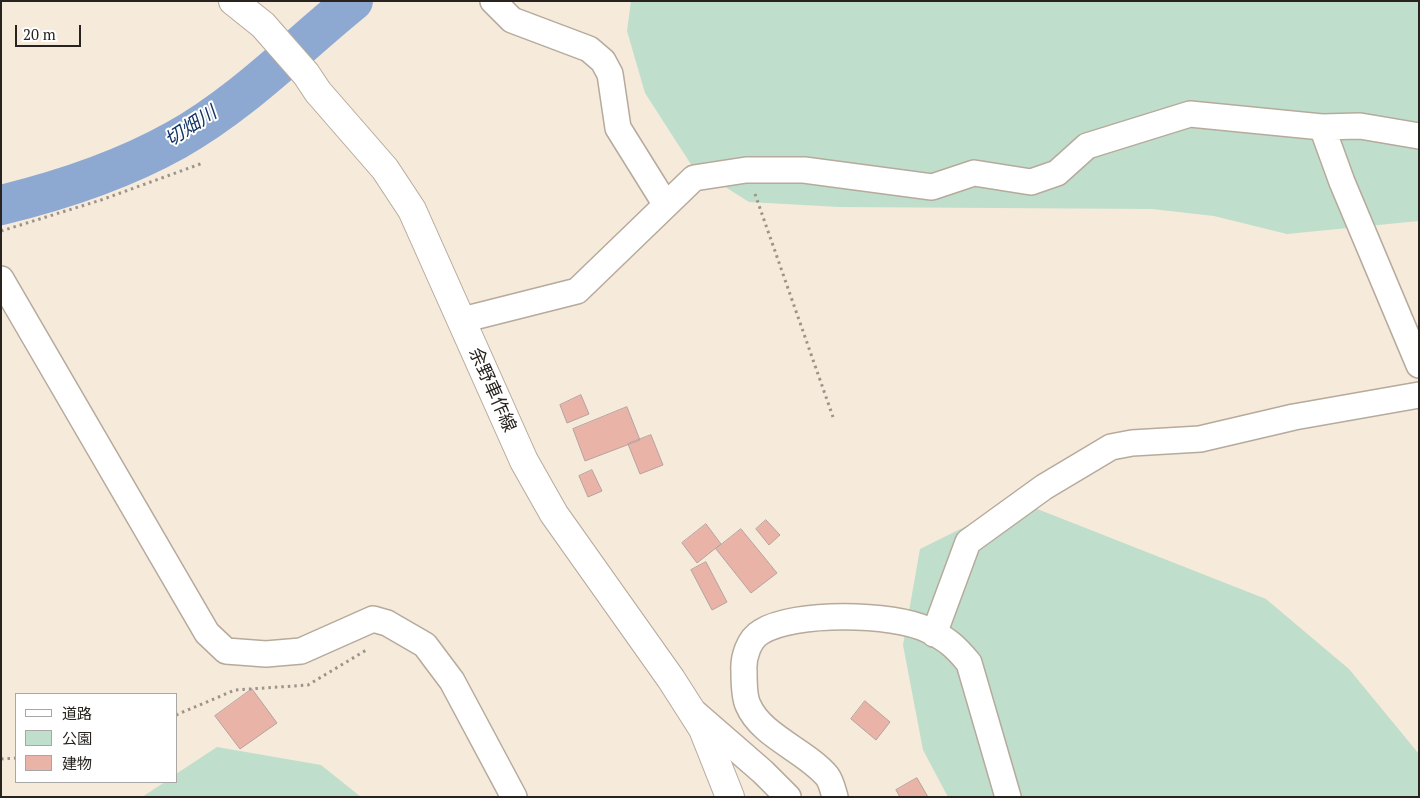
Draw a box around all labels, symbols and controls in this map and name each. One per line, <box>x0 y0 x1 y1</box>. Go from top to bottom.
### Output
scale bar <box>18 15 84 47</box>
text: 20 m <box>23 24 56 44</box>
water label: 切畑川 <box>161 102 221 152</box>
street label: 余野車作線 <box>464 344 520 436</box>
legend <box>15 693 178 783</box>
text: 道路 <box>62 703 92 723</box>
text: 公園 <box>62 728 92 748</box>
text: 建物 <box>62 753 92 773</box>

